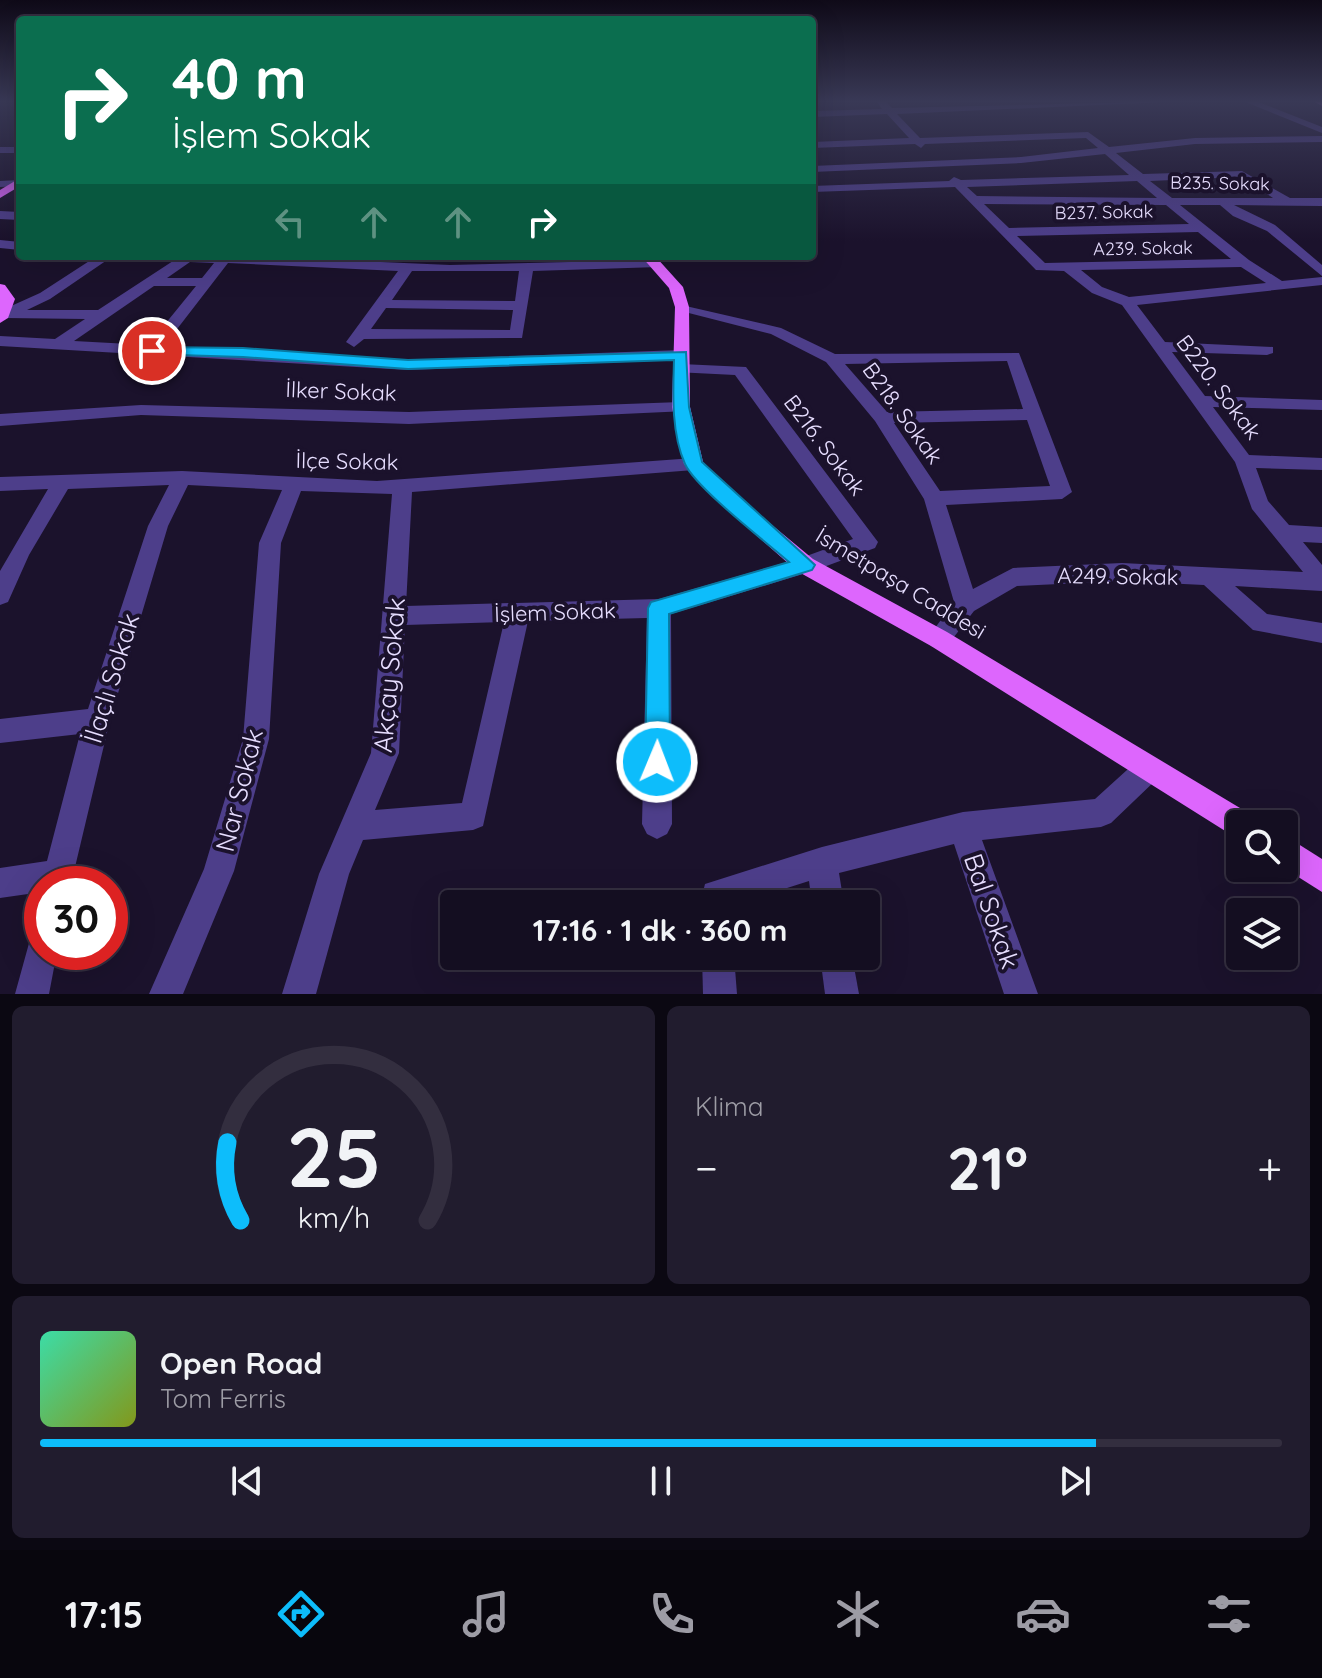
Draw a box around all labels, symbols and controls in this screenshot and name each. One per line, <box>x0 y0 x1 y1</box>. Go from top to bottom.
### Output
text: 40 m <box>172 43 307 113</box>
icon: right <box>40 48 144 152</box>
text: İşlem Sokak <box>172 112 371 157</box>
street label: B235. Sokak <box>1170 171 1270 195</box>
icon: left <box>268 200 312 244</box>
icon: ahead <box>352 200 396 244</box>
icon: ahead <box>436 200 480 244</box>
icon: right <box>520 200 564 244</box>
street label: B237. Sokak <box>1055 200 1153 224</box>
street label: A239. Sokak <box>1093 236 1193 260</box>
pin <box>118 317 186 385</box>
icon: arrive <box>130 329 174 373</box>
street label: B220. Sokak <box>1170 329 1268 445</box>
street label: B218. Sokak <box>857 357 949 469</box>
street label: İlker Sokak <box>285 375 397 407</box>
street label: B216. Sokak <box>778 389 872 501</box>
street label: İlçe Sokak <box>295 446 399 476</box>
street label: İsmetpaşa Caddesi <box>811 521 991 645</box>
street label: A249. Sokak <box>1057 561 1179 591</box>
street label: Akçay Sokak <box>366 596 412 754</box>
street label: İşlem Sokak <box>494 596 616 628</box>
street label: İlaçlı Sokak <box>76 609 146 747</box>
position arrow <box>615 720 699 804</box>
street label: Nar Sokak <box>208 725 270 855</box>
map controls <box>1226 810 1298 970</box>
button: search <box>1226 810 1298 882</box>
street label: Bal Sokak <box>957 849 1027 973</box>
speed limit sign: 30 <box>24 866 128 970</box>
button: layers <box>1226 898 1298 970</box>
text: 17:16 · 1 dk · 360 m <box>533 911 787 949</box>
text: Klima <box>695 1090 764 1123</box>
text: 25 <box>286 1104 381 1208</box>
text: 21° <box>947 1130 1028 1205</box>
text: − <box>695 1140 718 1195</box>
text: + <box>1257 1140 1282 1195</box>
text: km/h <box>297 1199 370 1235</box>
text: Open Road <box>160 1344 322 1382</box>
text: Tom Ferris <box>160 1382 286 1415</box>
icon: previous <box>225 1459 269 1503</box>
icon: pause <box>639 1459 683 1503</box>
icon: next <box>1053 1459 1097 1503</box>
icon: directions <box>273 1586 329 1642</box>
icon: music <box>458 1586 514 1642</box>
icon: phone <box>644 1586 700 1642</box>
icon: climate <box>830 1586 886 1642</box>
icon: car <box>1015 1586 1071 1642</box>
icon: filters <box>1201 1586 1257 1642</box>
text: 17:15 <box>65 1592 143 1637</box>

